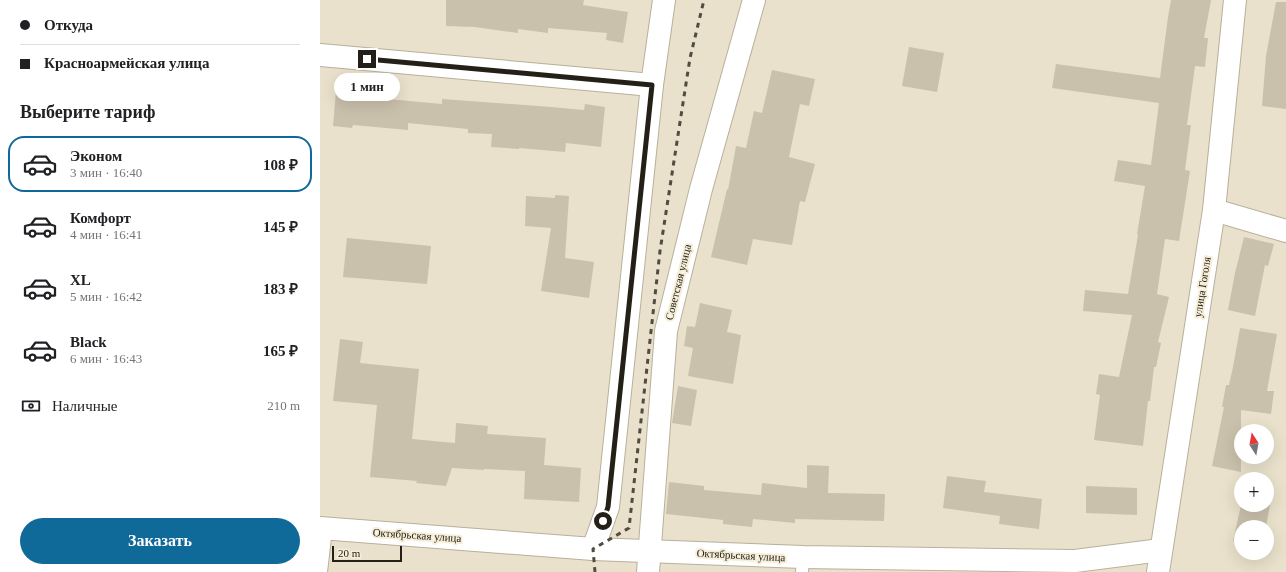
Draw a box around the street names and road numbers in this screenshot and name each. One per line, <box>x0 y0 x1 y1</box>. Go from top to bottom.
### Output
street label: Советская улица <box>663 243 693 321</box>
street label: улица Гоголя <box>1191 256 1213 318</box>
street label: Октябрьская улица <box>372 526 462 544</box>
street label: Октябрьская улица <box>696 547 786 563</box>

